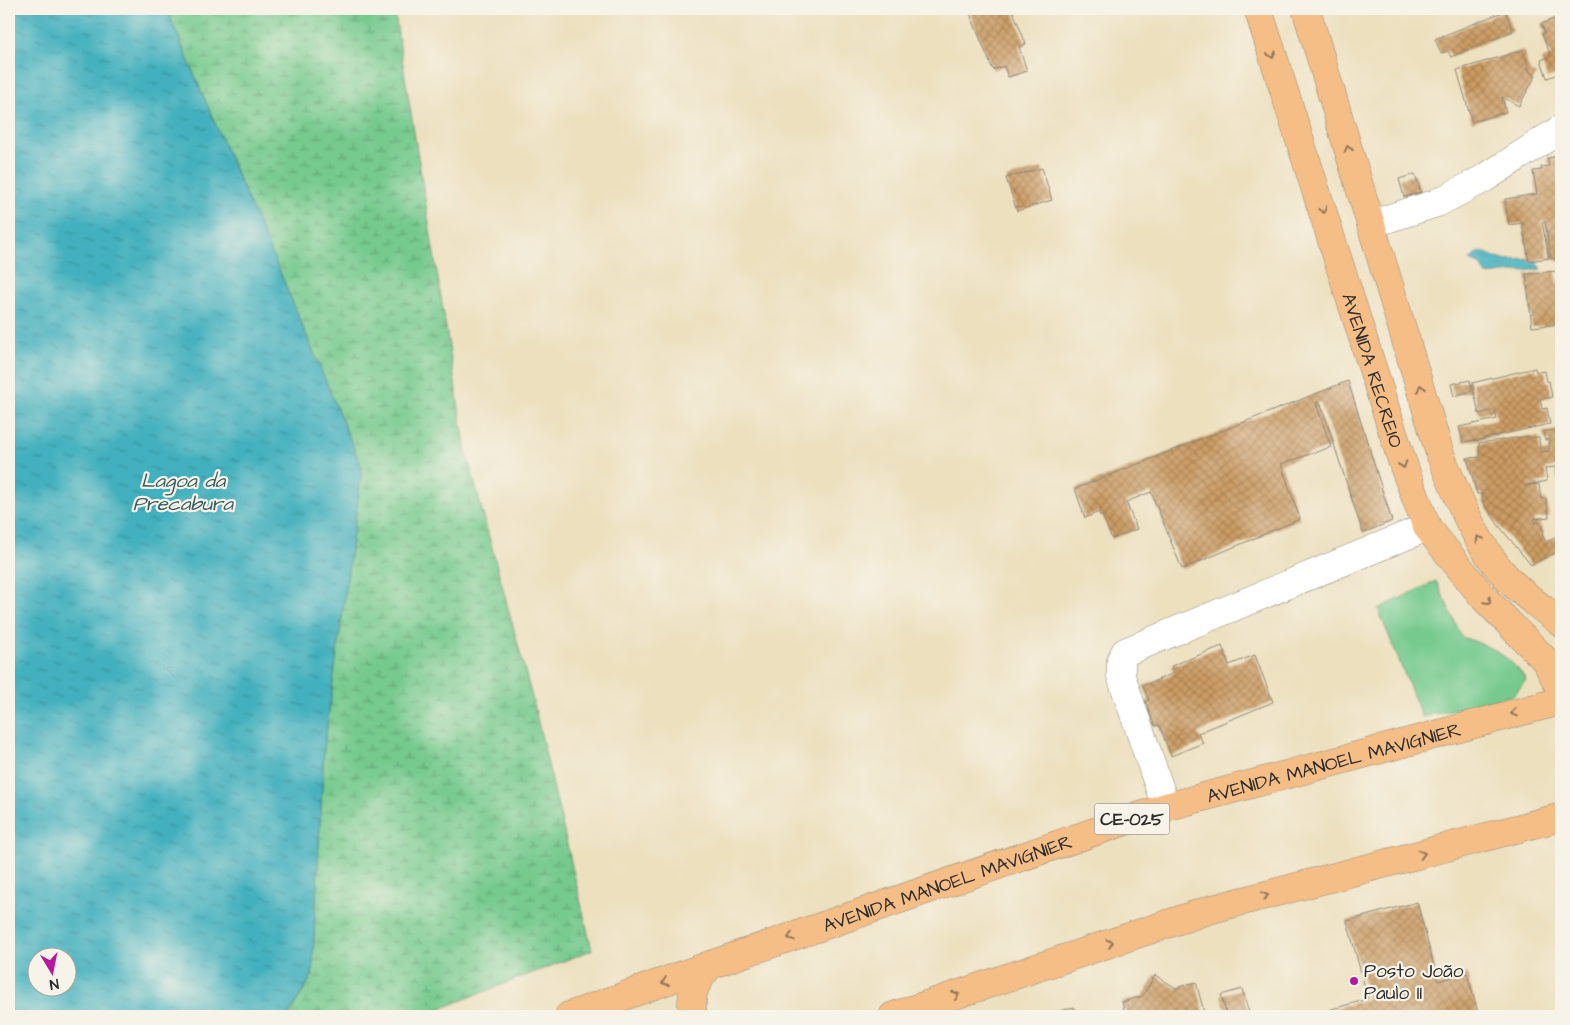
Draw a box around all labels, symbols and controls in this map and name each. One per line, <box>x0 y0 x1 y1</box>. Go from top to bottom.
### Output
one-way arrow <box>1267 51 1277 59</box>
one-way arrow <box>1344 145 1354 153</box>
one-way arrow <box>1317 205 1327 213</box>
street label: AVENIDA RECREIO <box>1334 290 1409 452</box>
one-way arrow <box>1416 384 1426 392</box>
one-way arrow <box>1398 460 1408 469</box>
water label: Lagoa da Precabura <box>133 467 234 518</box>
one-way arrow <box>1476 535 1485 545</box>
one-way arrow <box>1482 595 1491 604</box>
one-way arrow <box>1510 707 1519 718</box>
street label: AVENIDA MANOEL MAVIGNIER <box>1204 716 1464 811</box>
road number: CE-025 <box>1094 804 1170 834</box>
street label: AVENIDA MANOEL MAVIGNIER <box>819 829 1076 940</box>
one-way arrow <box>1418 849 1426 859</box>
one-way arrow <box>1261 891 1269 901</box>
one-way arrow <box>787 931 796 941</box>
one-way arrow <box>1105 939 1114 949</box>
north arrow <box>28 948 78 998</box>
place label: Posto João Paulo II <box>1364 958 1464 1007</box>
text: N <box>48 973 60 994</box>
marker: Posto João Paulo II <box>1348 975 1360 987</box>
one-way arrow <box>661 976 669 986</box>
one-way arrow <box>951 991 960 1001</box>

